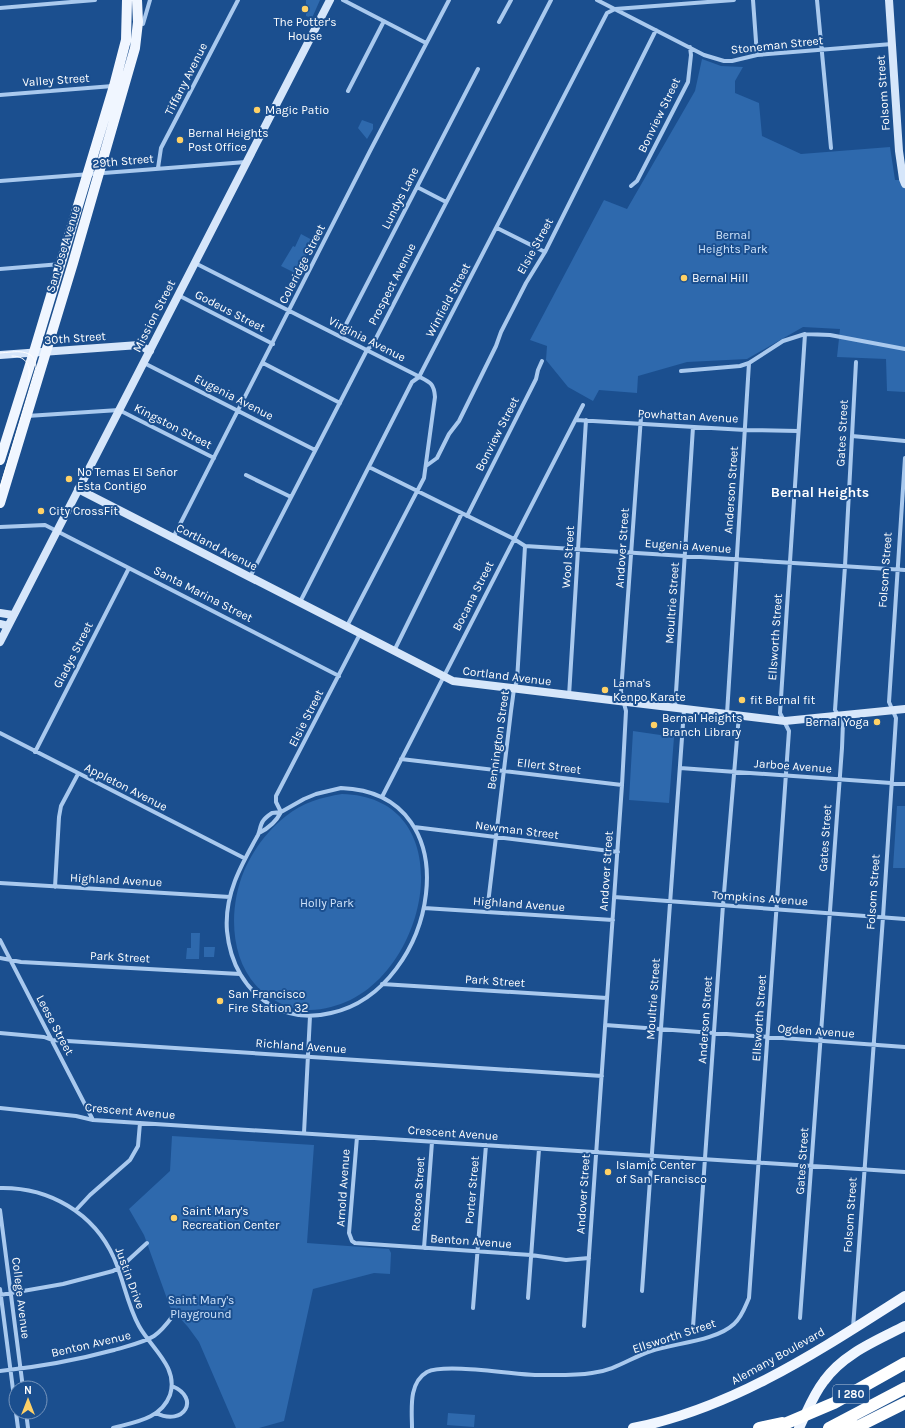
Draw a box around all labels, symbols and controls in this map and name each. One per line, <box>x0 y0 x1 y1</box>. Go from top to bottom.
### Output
marker: The Potter's House <box>300 4 310 14</box>
place label: The Potter's House <box>274 15 336 43</box>
street label: Stoneman Street <box>730 33 824 57</box>
street label: Tiffany Avenue <box>162 40 210 118</box>
street label: Folsom Street <box>873 54 893 131</box>
street label: Valley Street <box>22 71 91 89</box>
street label: Bonview Street <box>635 75 683 155</box>
place label: Magic Patio <box>265 103 329 117</box>
marker: Magic Patio <box>252 105 262 115</box>
place label: Bernal Heights Post Office <box>188 126 269 154</box>
marker: Bernal Heights Post Office <box>175 135 185 145</box>
street label: 29th Street <box>92 151 155 171</box>
street label: Lundys Lane <box>378 165 422 231</box>
street label: San Jose Avenue <box>43 204 83 294</box>
street label: Elsie Street <box>514 215 556 276</box>
street label: Coleridge Street <box>276 222 328 306</box>
park label: Bernal Heights Park <box>698 228 768 256</box>
street label: Prospect Avenue <box>365 241 419 327</box>
street label: Winfield Street <box>423 260 474 339</box>
place label: Bernal Hill <box>692 271 748 285</box>
marker: Bernal Hill <box>679 273 689 283</box>
street label: Mission Street <box>130 277 179 355</box>
street label: Godeus Street <box>193 287 268 335</box>
street label: Virginia Avenue <box>326 314 408 364</box>
street label: 30th Street <box>44 329 107 347</box>
street label: Eugenia Avenue <box>192 371 276 423</box>
street label: Bonview Street <box>472 394 522 473</box>
street label: Gates Street <box>833 399 851 467</box>
street label: Kingston Street <box>132 400 215 452</box>
street label: Powhattan Avenue <box>637 406 739 426</box>
street label: Anderson Street <box>721 445 741 534</box>
place label: No Temas El Señor Esta Contigo <box>77 465 178 493</box>
marker: No Temas El Señor Esta Contigo <box>64 474 74 484</box>
district label: Bernal Heights <box>771 484 869 501</box>
place label: City CrossFit <box>49 504 119 518</box>
marker: City CrossFit <box>36 506 46 516</box>
street label: Andover Street <box>612 507 632 588</box>
street label: Cortland Avenue <box>174 520 260 574</box>
street label: Wool Street <box>559 525 577 589</box>
street label: Folsom Street <box>875 531 895 608</box>
street label: Eugenia Avenue <box>644 536 732 556</box>
street label: Bocana Street <box>449 558 497 633</box>
street label: Moultrie Street <box>662 561 682 644</box>
street label: Santa Marina Street <box>151 563 255 625</box>
street label: Ellsworth Street <box>765 593 785 681</box>
street label: Gladys Street <box>50 619 96 690</box>
street label: Cortland Avenue <box>462 664 552 688</box>
place label: Lama's Kenpo Karate <box>613 676 686 704</box>
marker: Lama's Kenpo Karate <box>600 685 610 695</box>
street label: Elsie Street <box>286 687 327 749</box>
street label: Bennington Street <box>484 689 512 790</box>
place label: fit Bernal fit <box>750 693 816 707</box>
marker: fit Bernal fit <box>737 695 747 705</box>
place label: Bernal Heights Branch Library <box>662 711 743 739</box>
place label: Bernal Yoga <box>805 715 869 729</box>
marker: Bernal Yoga <box>872 717 882 727</box>
marker: Bernal Heights Branch Library <box>649 720 659 730</box>
street label: Ellert Street <box>516 755 582 777</box>
street label: Jarboe Avenue <box>754 756 832 776</box>
street label: Appleton Avenue <box>82 760 170 814</box>
street label: Gates Street <box>816 804 834 872</box>
street label: Newman Street <box>474 818 560 842</box>
street label: Andover Street <box>596 830 616 911</box>
street label: Folsom Street <box>863 853 883 930</box>
street label: Highland Avenue <box>70 871 162 889</box>
street label: Tompkins Avenue <box>712 888 808 908</box>
street label: Highland Avenue <box>472 894 566 914</box>
park label: Holly Park <box>300 896 354 910</box>
street label: Park Street <box>90 948 151 966</box>
street label: Moultrie Street <box>643 957 663 1040</box>
street label: Park Street <box>465 972 526 990</box>
street label: Ellsworth Street <box>749 974 769 1062</box>
street label: Anderson Street <box>695 975 715 1064</box>
place label: San Francisco Fire Station 32 <box>228 987 308 1015</box>
street label: Leese Street <box>33 992 77 1058</box>
marker: San Francisco Fire Station 32 <box>215 996 225 1006</box>
street label: Ogden Avenue <box>777 1021 855 1041</box>
street label: Richland Avenue <box>255 1036 347 1056</box>
street label: Crescent Avenue <box>84 1100 176 1122</box>
street label: Crescent Avenue <box>407 1123 499 1143</box>
street label: Gates Street <box>793 1127 811 1195</box>
street label: Arnold Avenue <box>333 1149 353 1227</box>
street label: Andover Street <box>573 1153 593 1234</box>
street label: Porter Street <box>462 1155 482 1225</box>
street label: Roscoe Street <box>408 1156 428 1232</box>
place label: Islamic Center of San Francisco <box>616 1158 707 1186</box>
marker: Islamic Center of San Francisco <box>603 1167 613 1177</box>
street label: Folsom Street <box>840 1176 860 1253</box>
place label: Saint Mary's Recreation Center <box>182 1204 280 1232</box>
marker: Saint Mary's Recreation Center <box>169 1213 179 1223</box>
street label: Benton Avenue <box>430 1231 512 1251</box>
street label: Justin Drive <box>112 1245 148 1311</box>
street label: College Avenue <box>9 1256 33 1340</box>
park label: Saint Mary's Playground <box>168 1293 234 1321</box>
street label: Ellsworth Street <box>631 1316 718 1356</box>
street label: Alemany Boulevard <box>729 1324 827 1388</box>
street label: Benton Avenue <box>50 1328 132 1360</box>
north arrow <box>8 1380 48 1420</box>
text: N <box>24 1384 32 1397</box>
road number: I 280 <box>833 1385 869 1403</box>

